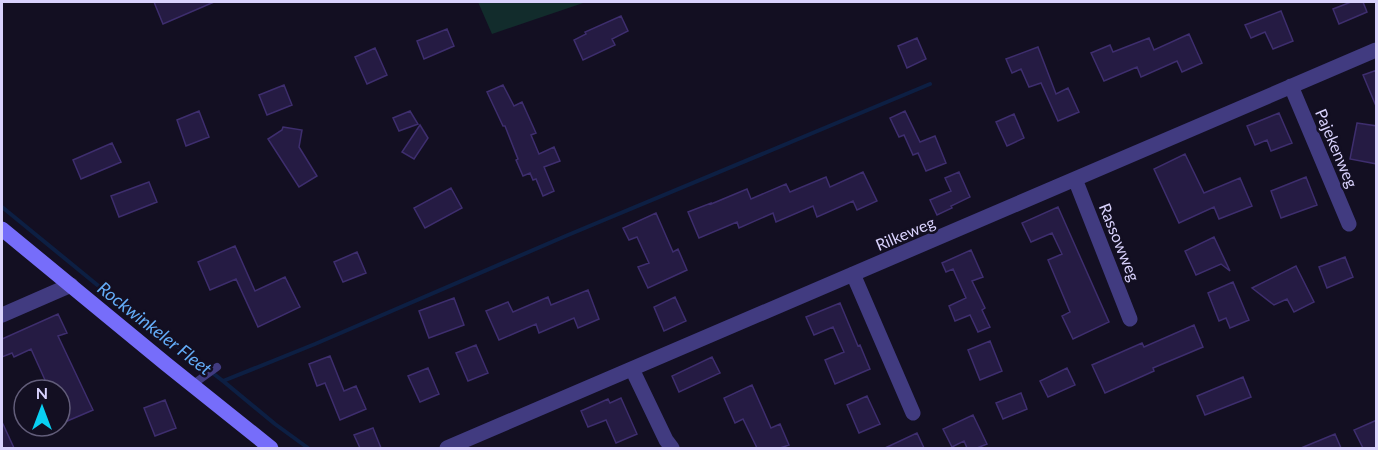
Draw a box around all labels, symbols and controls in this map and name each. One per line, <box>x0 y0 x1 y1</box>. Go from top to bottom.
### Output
street label: Pajekenweg <box>1312 106 1362 190</box>
street label: Rassowweg <box>1096 200 1144 284</box>
street label: Rilkeweg <box>872 212 938 254</box>
water label: Rockwinkeler Fleet <box>93 277 217 380</box>
north arrow <box>12 378 72 438</box>
text: N <box>36 383 48 402</box>

